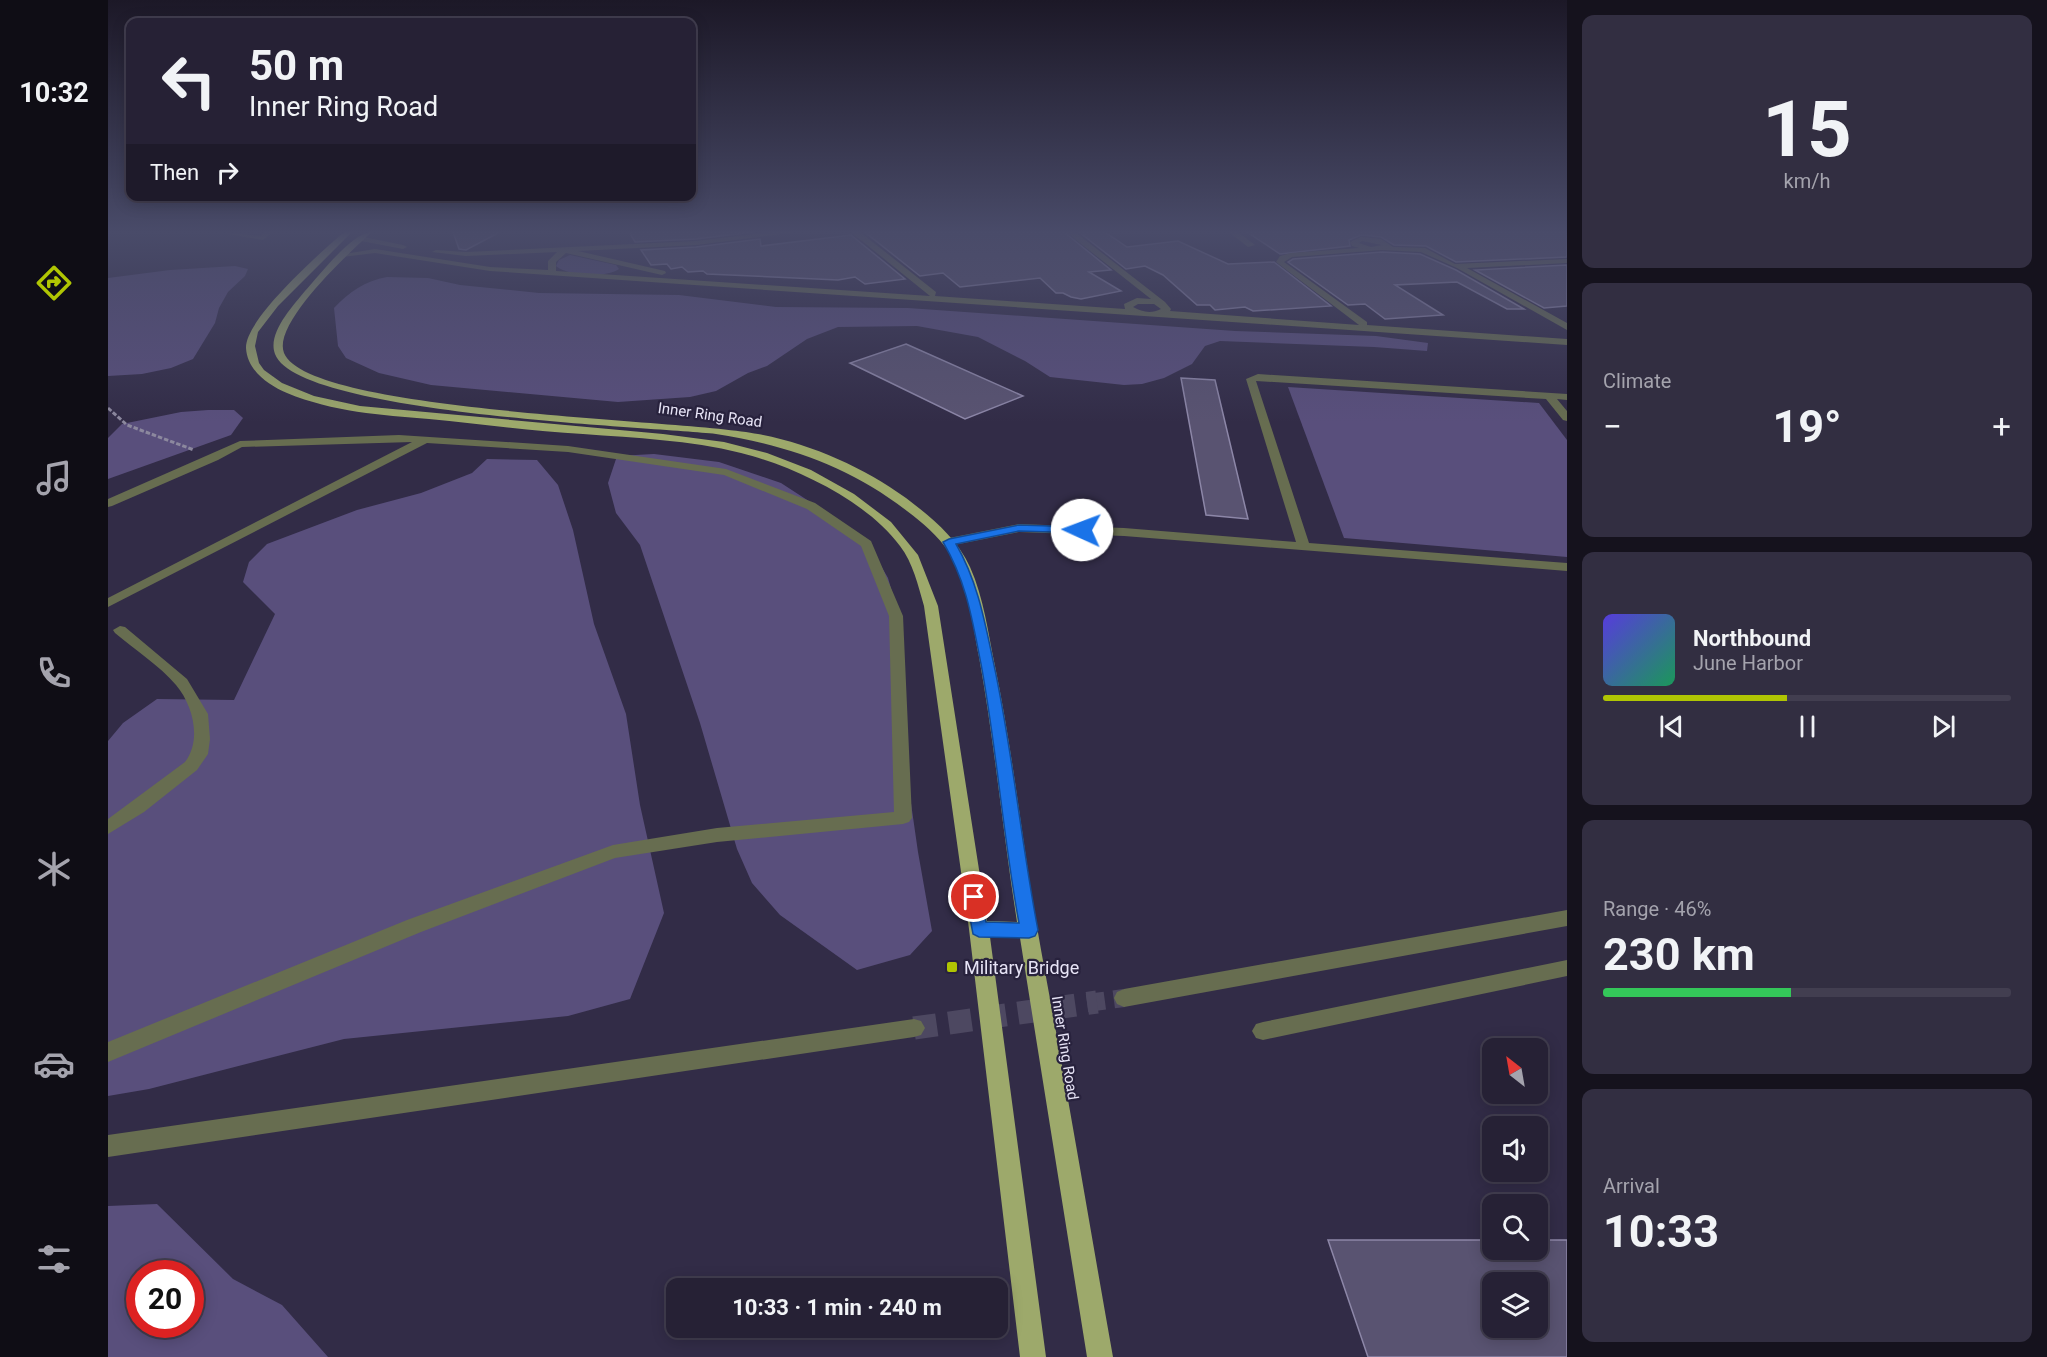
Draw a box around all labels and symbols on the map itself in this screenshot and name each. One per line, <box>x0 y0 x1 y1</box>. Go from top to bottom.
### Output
street label: Inner Ring Road <box>657 399 763 431</box>
position arrow <box>1050 498 1114 562</box>
pin <box>948 871 999 922</box>
place label: Military Bridge <box>964 957 1079 978</box>
marker: Military Bridge <box>945 960 959 974</box>
street label: Inner Ring Road <box>1048 995 1082 1101</box>
north arrow <box>1482 1038 1548 1104</box>
speed limit sign: 20 <box>126 1260 204 1338</box>

